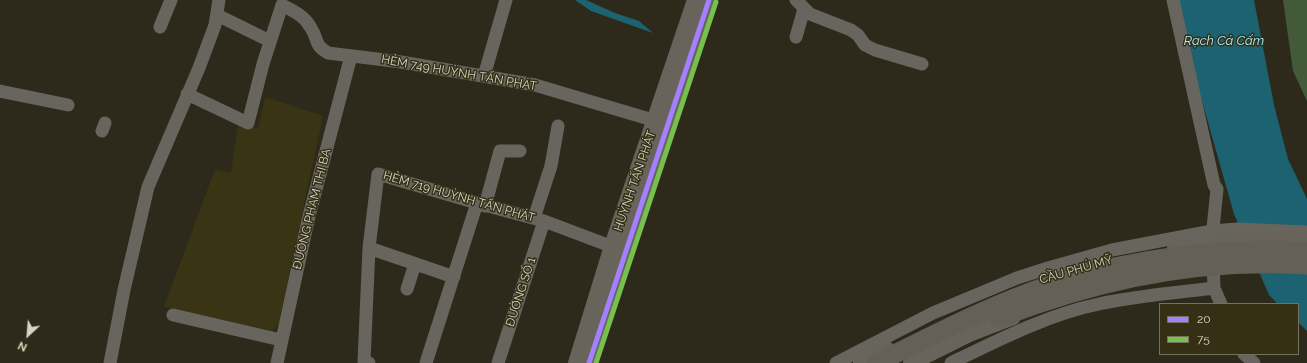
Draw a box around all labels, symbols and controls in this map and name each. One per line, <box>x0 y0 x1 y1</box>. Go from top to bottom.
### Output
water label: Rạch Cả Cấm <box>1184 33 1264 49</box>
street label: HẺM 749 HUỲNH TẤN PHÁT <box>380 52 538 94</box>
street label: HUỲNH TẤN PHÁT <box>611 129 659 233</box>
street label: ĐƯỜNG PHẠM THỊ BA <box>290 147 334 271</box>
street label: HẺM 719 HUỲNH TẤN PHÁT <box>382 168 536 226</box>
street label: CẦU PHÚ MỸ <box>1038 253 1114 287</box>
street label: ĐƯỜNG SỐ 1 <box>503 255 539 329</box>
legend <box>1159 303 1299 355</box>
text: 20 <box>1197 312 1211 326</box>
north arrow <box>8 315 48 355</box>
text: 75 <box>1197 332 1210 346</box>
text: N <box>16 339 29 354</box>

